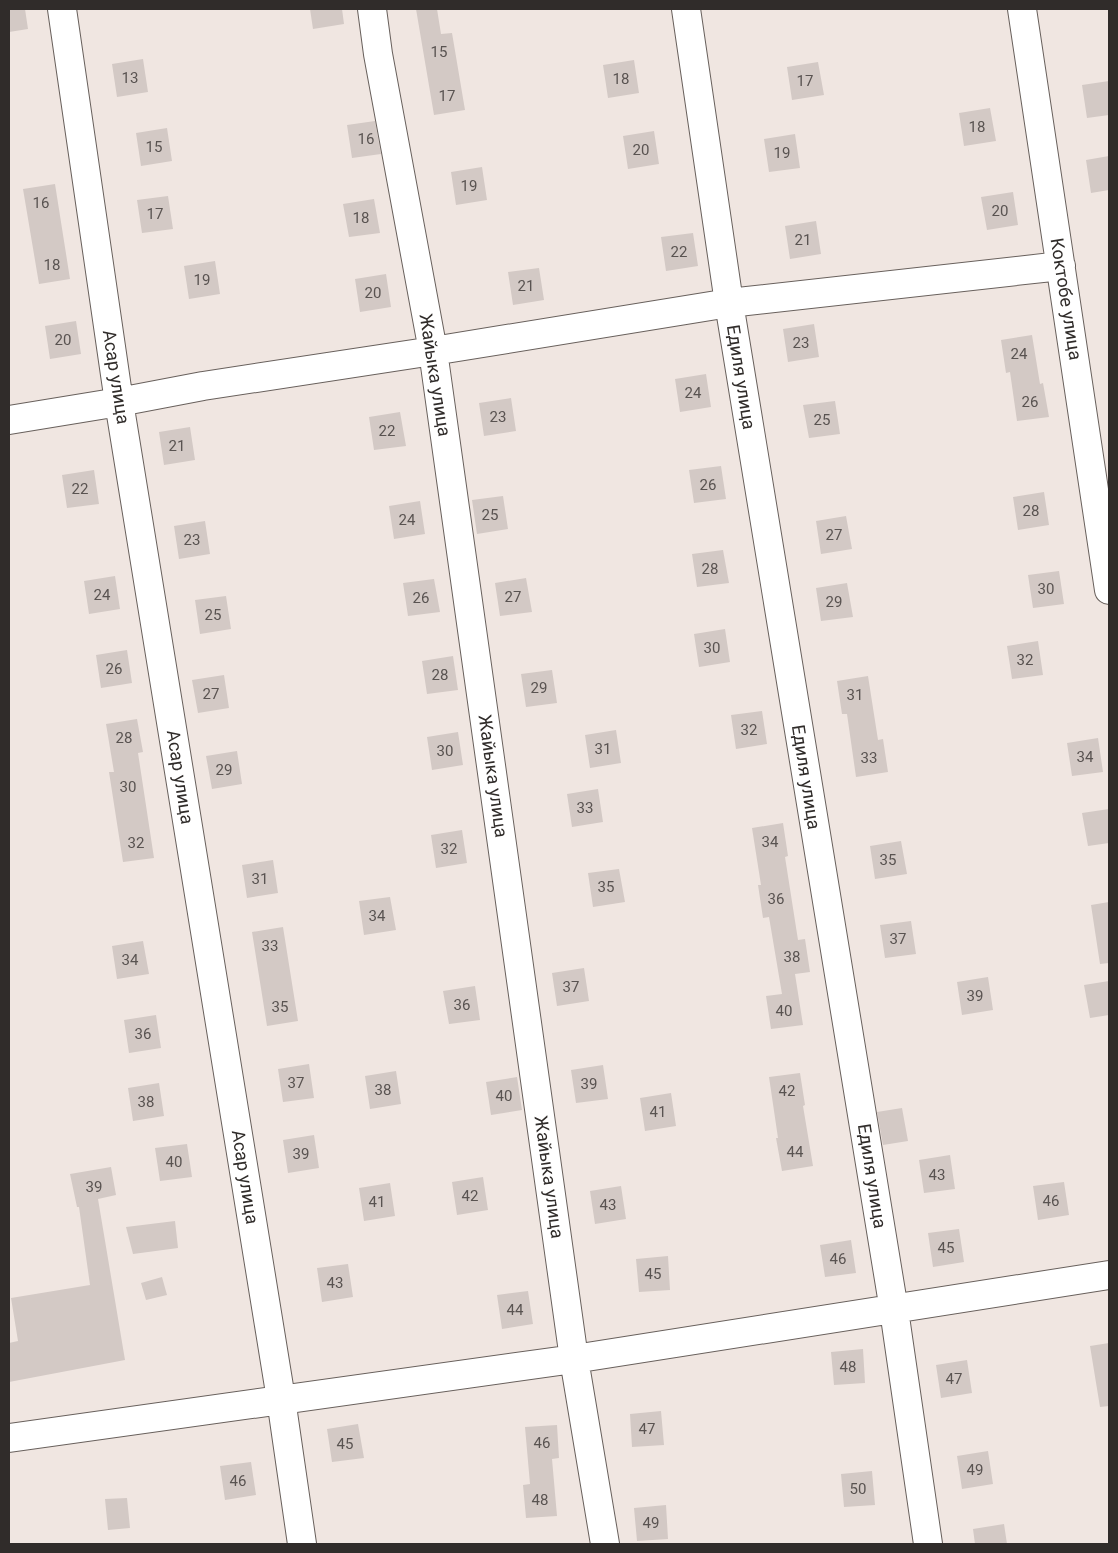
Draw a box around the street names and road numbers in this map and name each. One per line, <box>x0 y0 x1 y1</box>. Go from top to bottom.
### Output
street label: Коктобе улица <box>1046 236 1087 361</box>
street label: Жайыка улица <box>415 312 456 438</box>
street label: Едиля улица <box>723 323 760 431</box>
street label: Асар улица <box>99 328 134 425</box>
street label: Жайыка улица <box>474 713 513 839</box>
street label: Едиля улица <box>788 723 825 831</box>
street label: Асар улица <box>163 728 198 825</box>
street label: Жайыка улица <box>530 1114 569 1240</box>
street label: Едиля улица <box>854 1122 891 1230</box>
street label: Асар улица <box>228 1128 263 1225</box>

